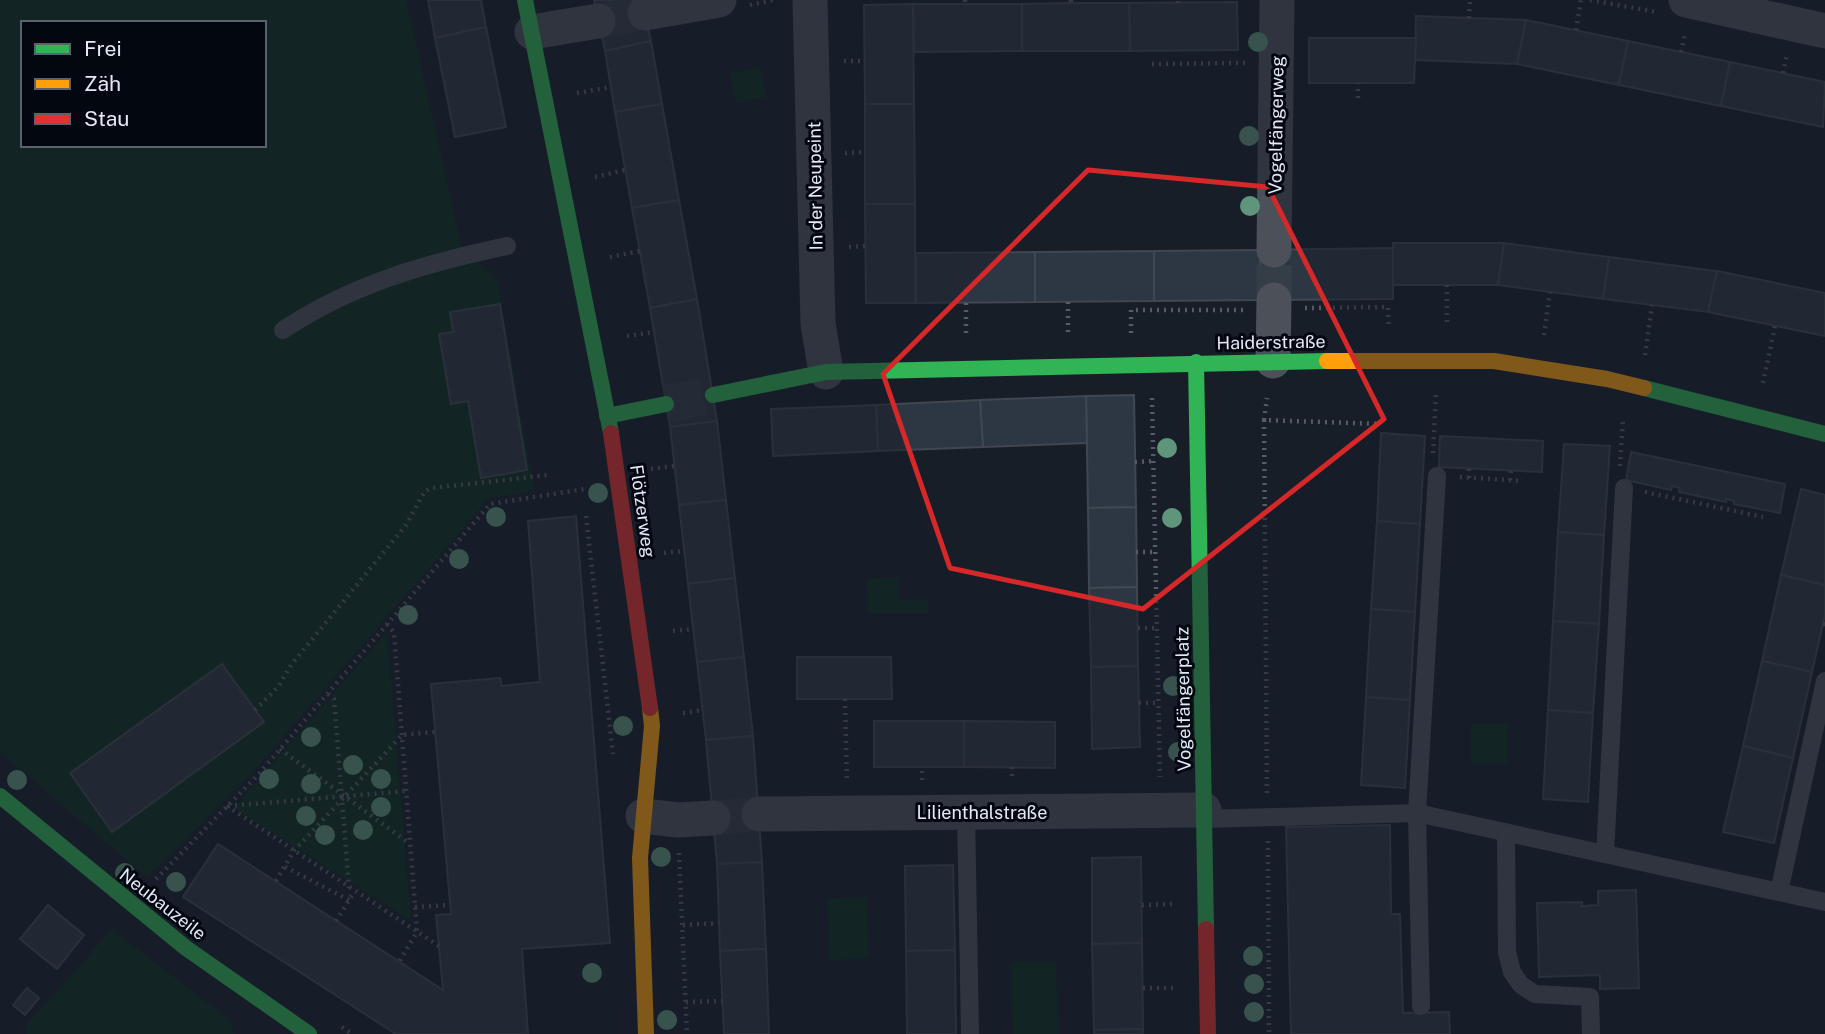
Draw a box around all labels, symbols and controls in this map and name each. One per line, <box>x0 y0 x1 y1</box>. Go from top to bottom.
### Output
legend <box>21 21 266 147</box>
text: Frei <box>84 36 122 61</box>
street label: Vogelfängerweg <box>1264 55 1288 195</box>
text: Zäh <box>84 71 121 96</box>
text: Stau <box>84 106 130 131</box>
street label: In der Neupeint <box>803 122 827 250</box>
street label: Haiderstraße <box>1216 331 1326 353</box>
street label: Flötzerweg <box>626 463 660 559</box>
street label: Vogelfängerplatz <box>1171 627 1195 771</box>
street label: Lilienthalstraße <box>917 802 1047 823</box>
street label: Neubauzeile <box>116 864 210 944</box>

